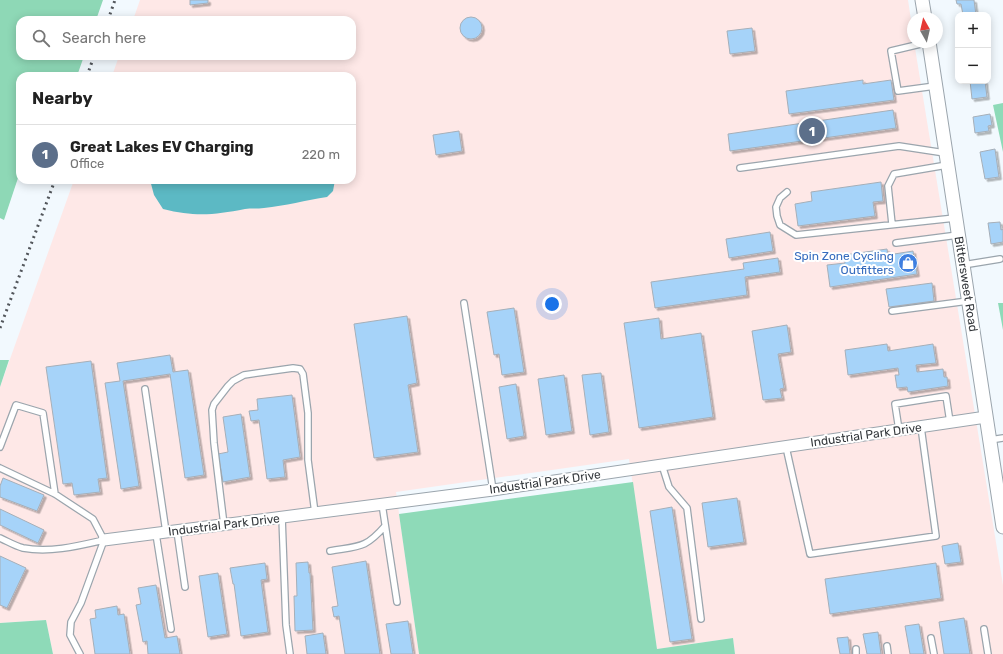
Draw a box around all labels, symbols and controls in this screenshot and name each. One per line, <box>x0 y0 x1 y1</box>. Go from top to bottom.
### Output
north arrow <box>907 12 943 48</box>
map controls <box>955 12 991 84</box>
button: + <box>955 12 991 48</box>
search box <box>16 16 356 60</box>
icon: search <box>30 27 52 49</box>
text: Search here <box>62 29 146 47</box>
button: − <box>955 48 991 84</box>
text: Nearby <box>32 88 93 108</box>
pin: 1 <box>799 116 825 146</box>
text: Great Lakes EV Charging <box>70 138 254 156</box>
text: 1 <box>42 147 48 162</box>
text: 220 m <box>302 147 340 162</box>
text: Office <box>70 156 104 171</box>
street label: Bittersweet Road <box>952 235 980 333</box>
place label: Spin Zone Cycling Outfitters <box>794 249 894 277</box>
shop icon: Spin Zone Cycling Outfitters <box>897 252 919 274</box>
your location <box>542 294 562 314</box>
street label: Industrial Park Drive <box>809 420 923 450</box>
street label: Industrial Park Drive <box>488 467 602 497</box>
street label: Industrial Park Drive <box>167 511 281 539</box>

